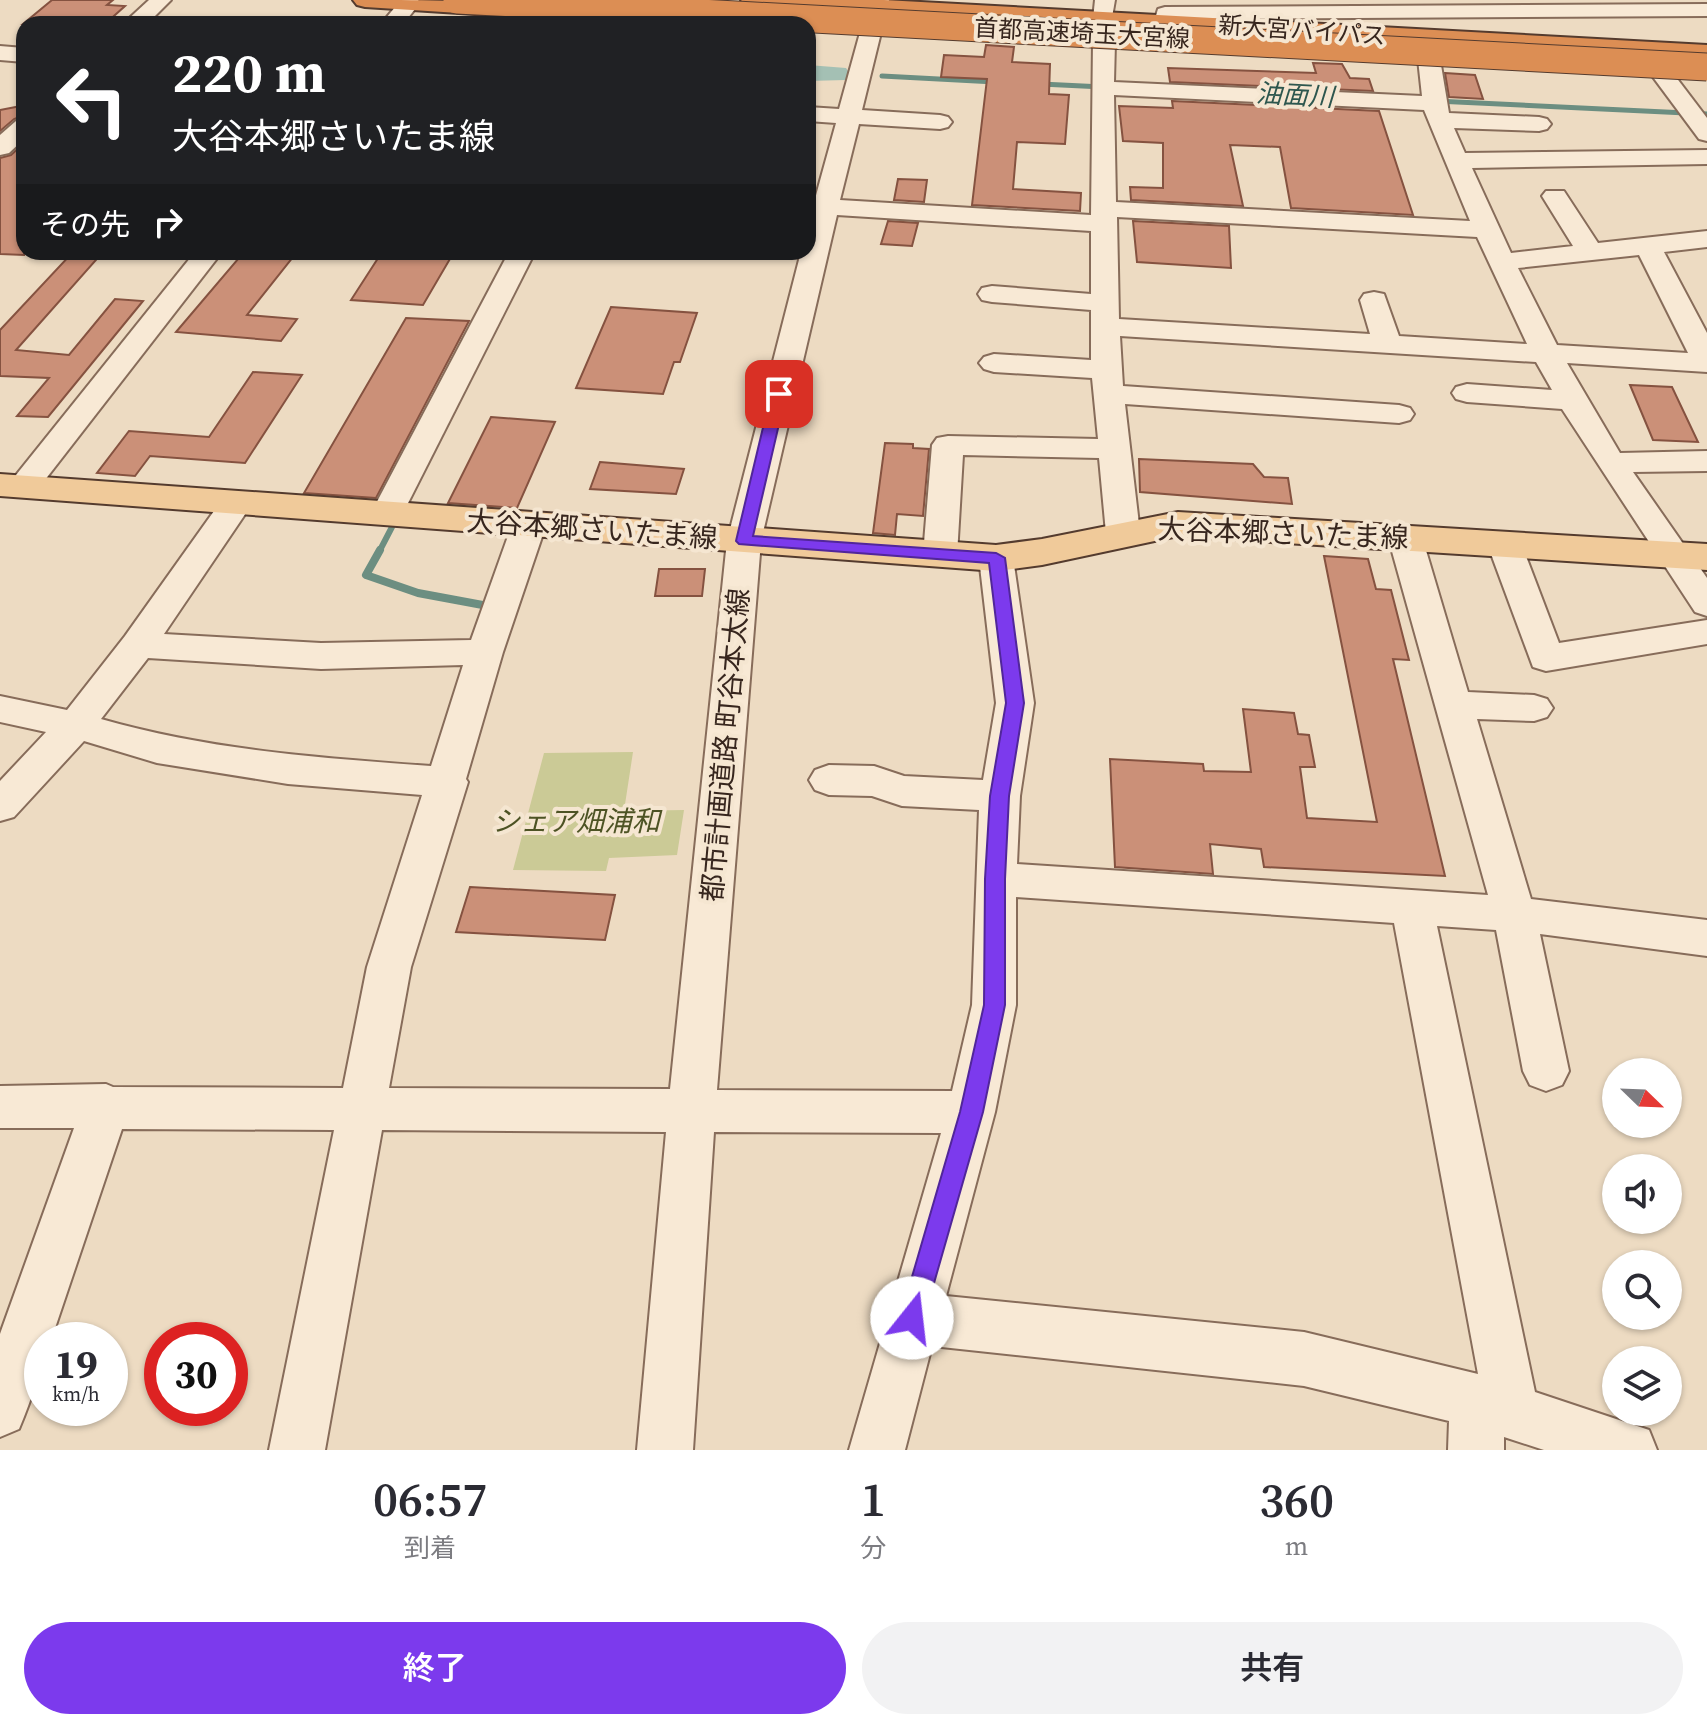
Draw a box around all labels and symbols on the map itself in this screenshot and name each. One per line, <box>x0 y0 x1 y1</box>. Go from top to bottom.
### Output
street label: 新大宮バイパス <box>1217 8 1387 52</box>
street label: 首都高速埼玉大宮線 <box>973 11 1191 55</box>
water label: 油面川 <box>1255 75 1338 115</box>
pin <box>745 360 813 428</box>
street label: 大谷本郷さいたま線 <box>465 501 719 557</box>
street label: 大谷本郷さいたま線 <box>1157 510 1409 556</box>
street label: 都市計画道路 町谷本太線 <box>692 587 758 903</box>
park label: シェア畑浦和 <box>492 802 663 840</box>
north arrow <box>1602 1058 1682 1138</box>
position arrow <box>870 1276 954 1360</box>
speed limit sign: 30 <box>144 1322 248 1426</box>

